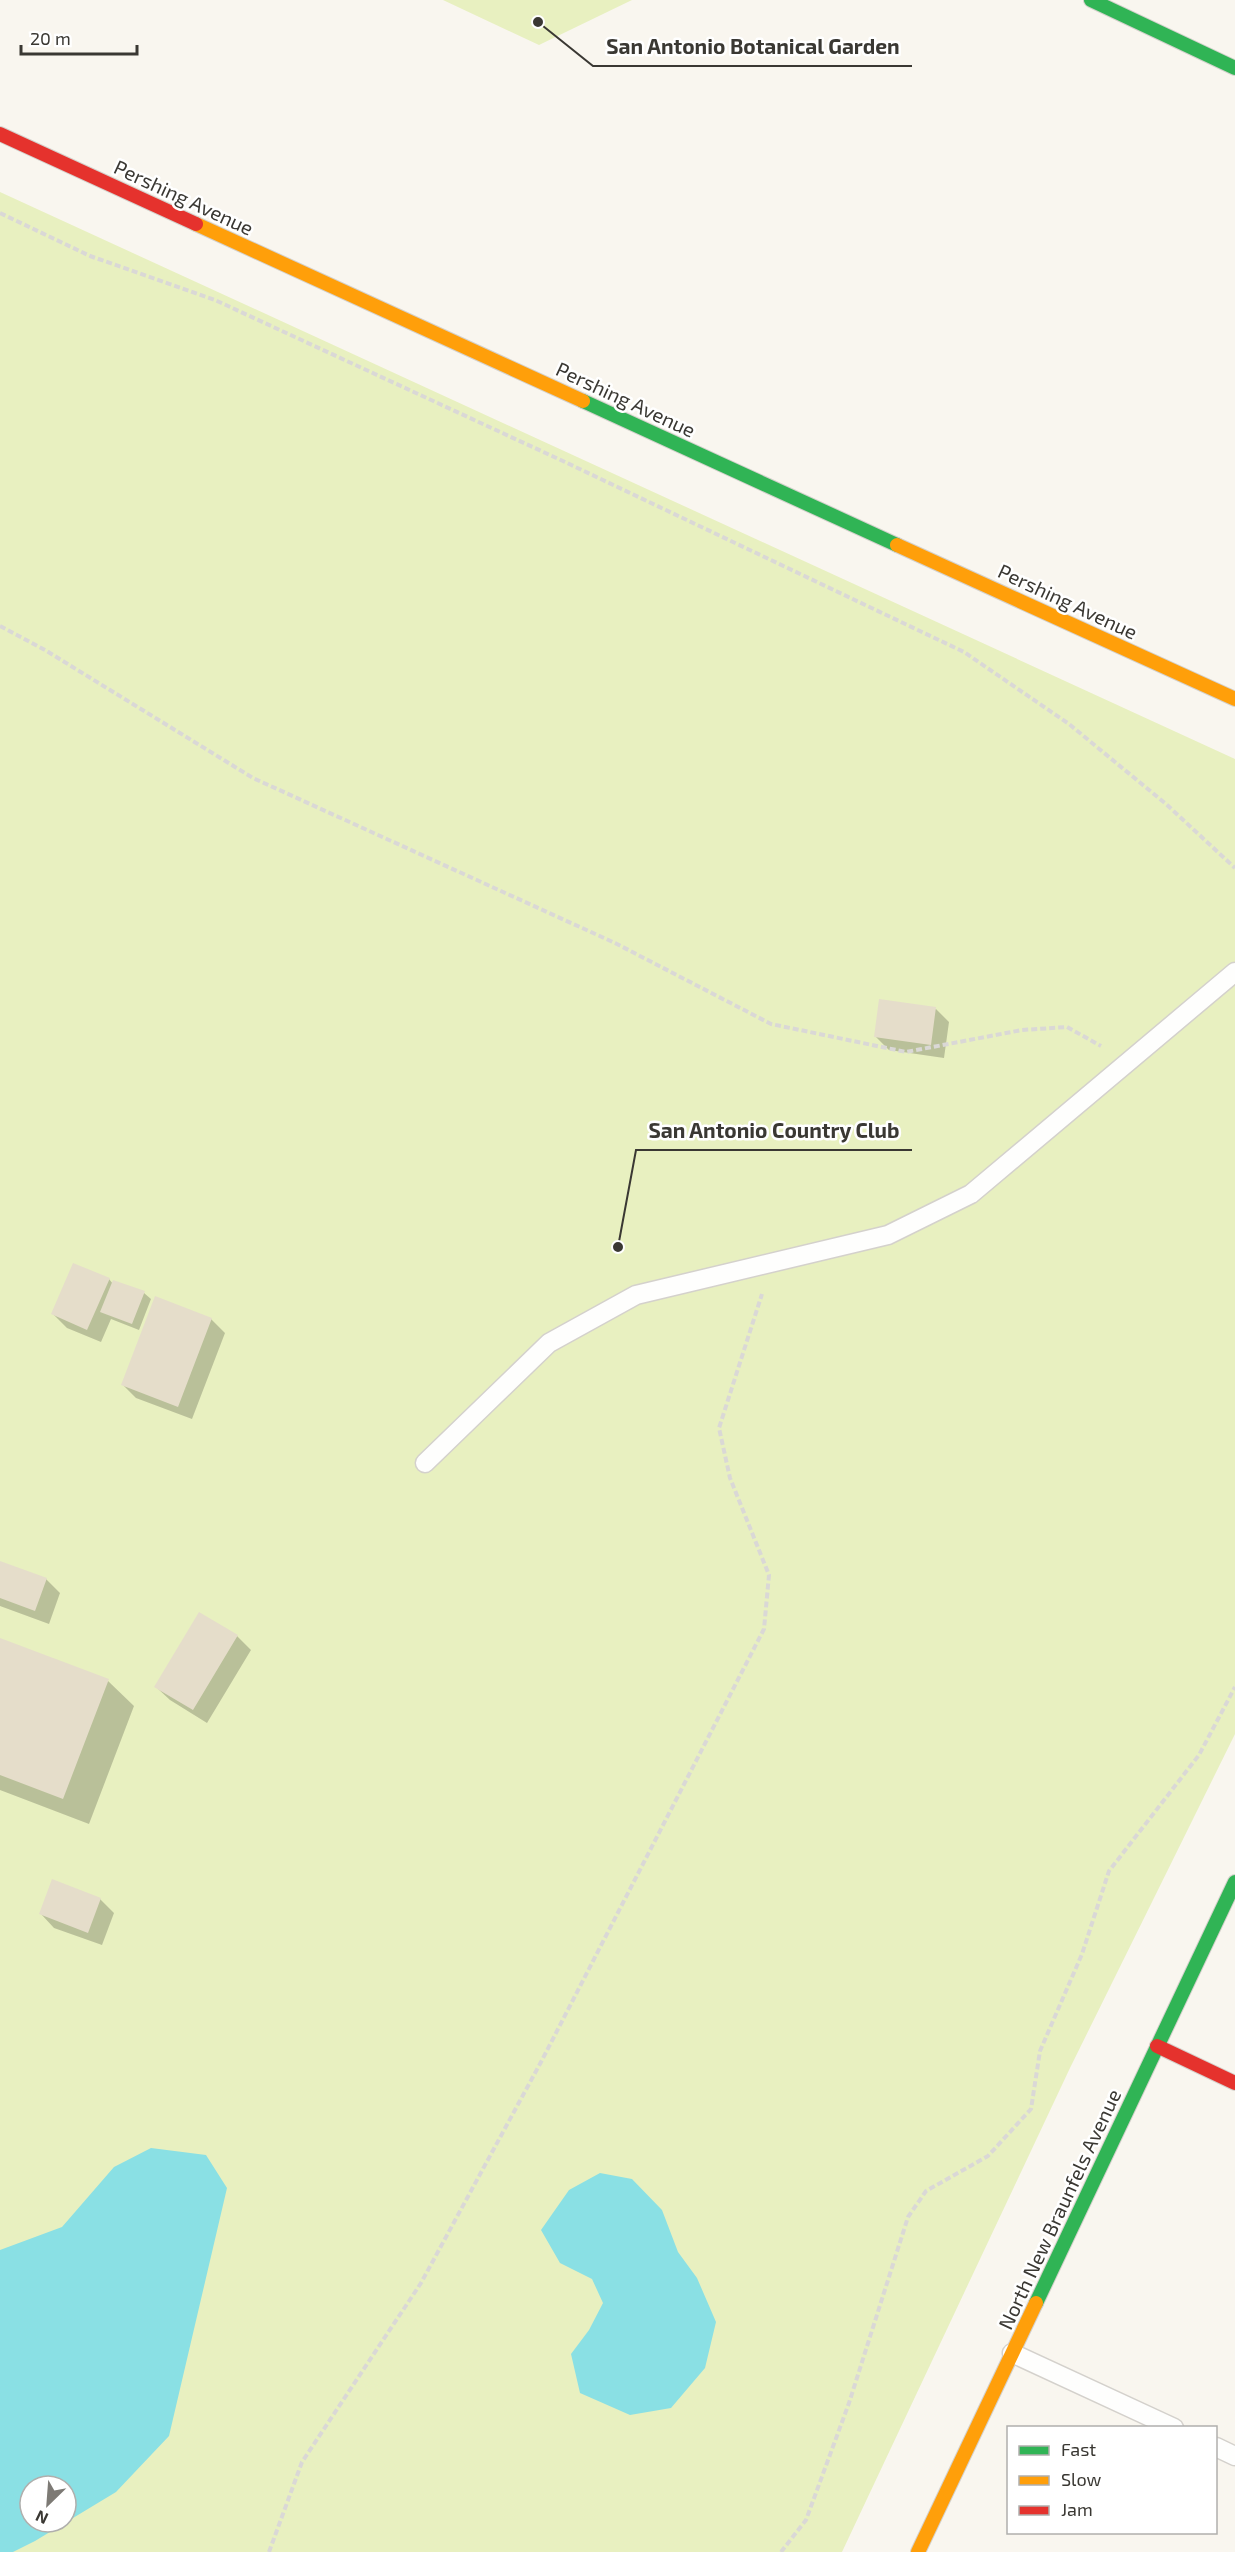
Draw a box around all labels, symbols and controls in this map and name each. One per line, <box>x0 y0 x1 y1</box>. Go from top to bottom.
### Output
scale bar <box>21 18 136 56</box>
text: 20 m <box>30 27 71 49</box>
callout: San Antonio Botanical Garden <box>593 27 912 66</box>
text: San Antonio Botanical Garden <box>606 33 900 58</box>
street label: Pershing Avenue <box>111 154 257 240</box>
street label: Pershing Avenue <box>553 356 699 442</box>
street label: Pershing Avenue <box>995 558 1141 644</box>
callout: San Antonio Country Club <box>636 1111 912 1150</box>
text: San Antonio Country Club <box>648 1117 900 1143</box>
street label: North New Braunfels Avenue <box>993 2085 1125 2333</box>
legend <box>1007 2426 1217 2534</box>
text: Fast <box>1061 2438 1096 2460</box>
text: Slow <box>1061 2468 1102 2490</box>
north arrow <box>18 2474 78 2534</box>
text: Jam <box>1061 2498 1093 2520</box>
text: N <box>32 2507 51 2529</box>

